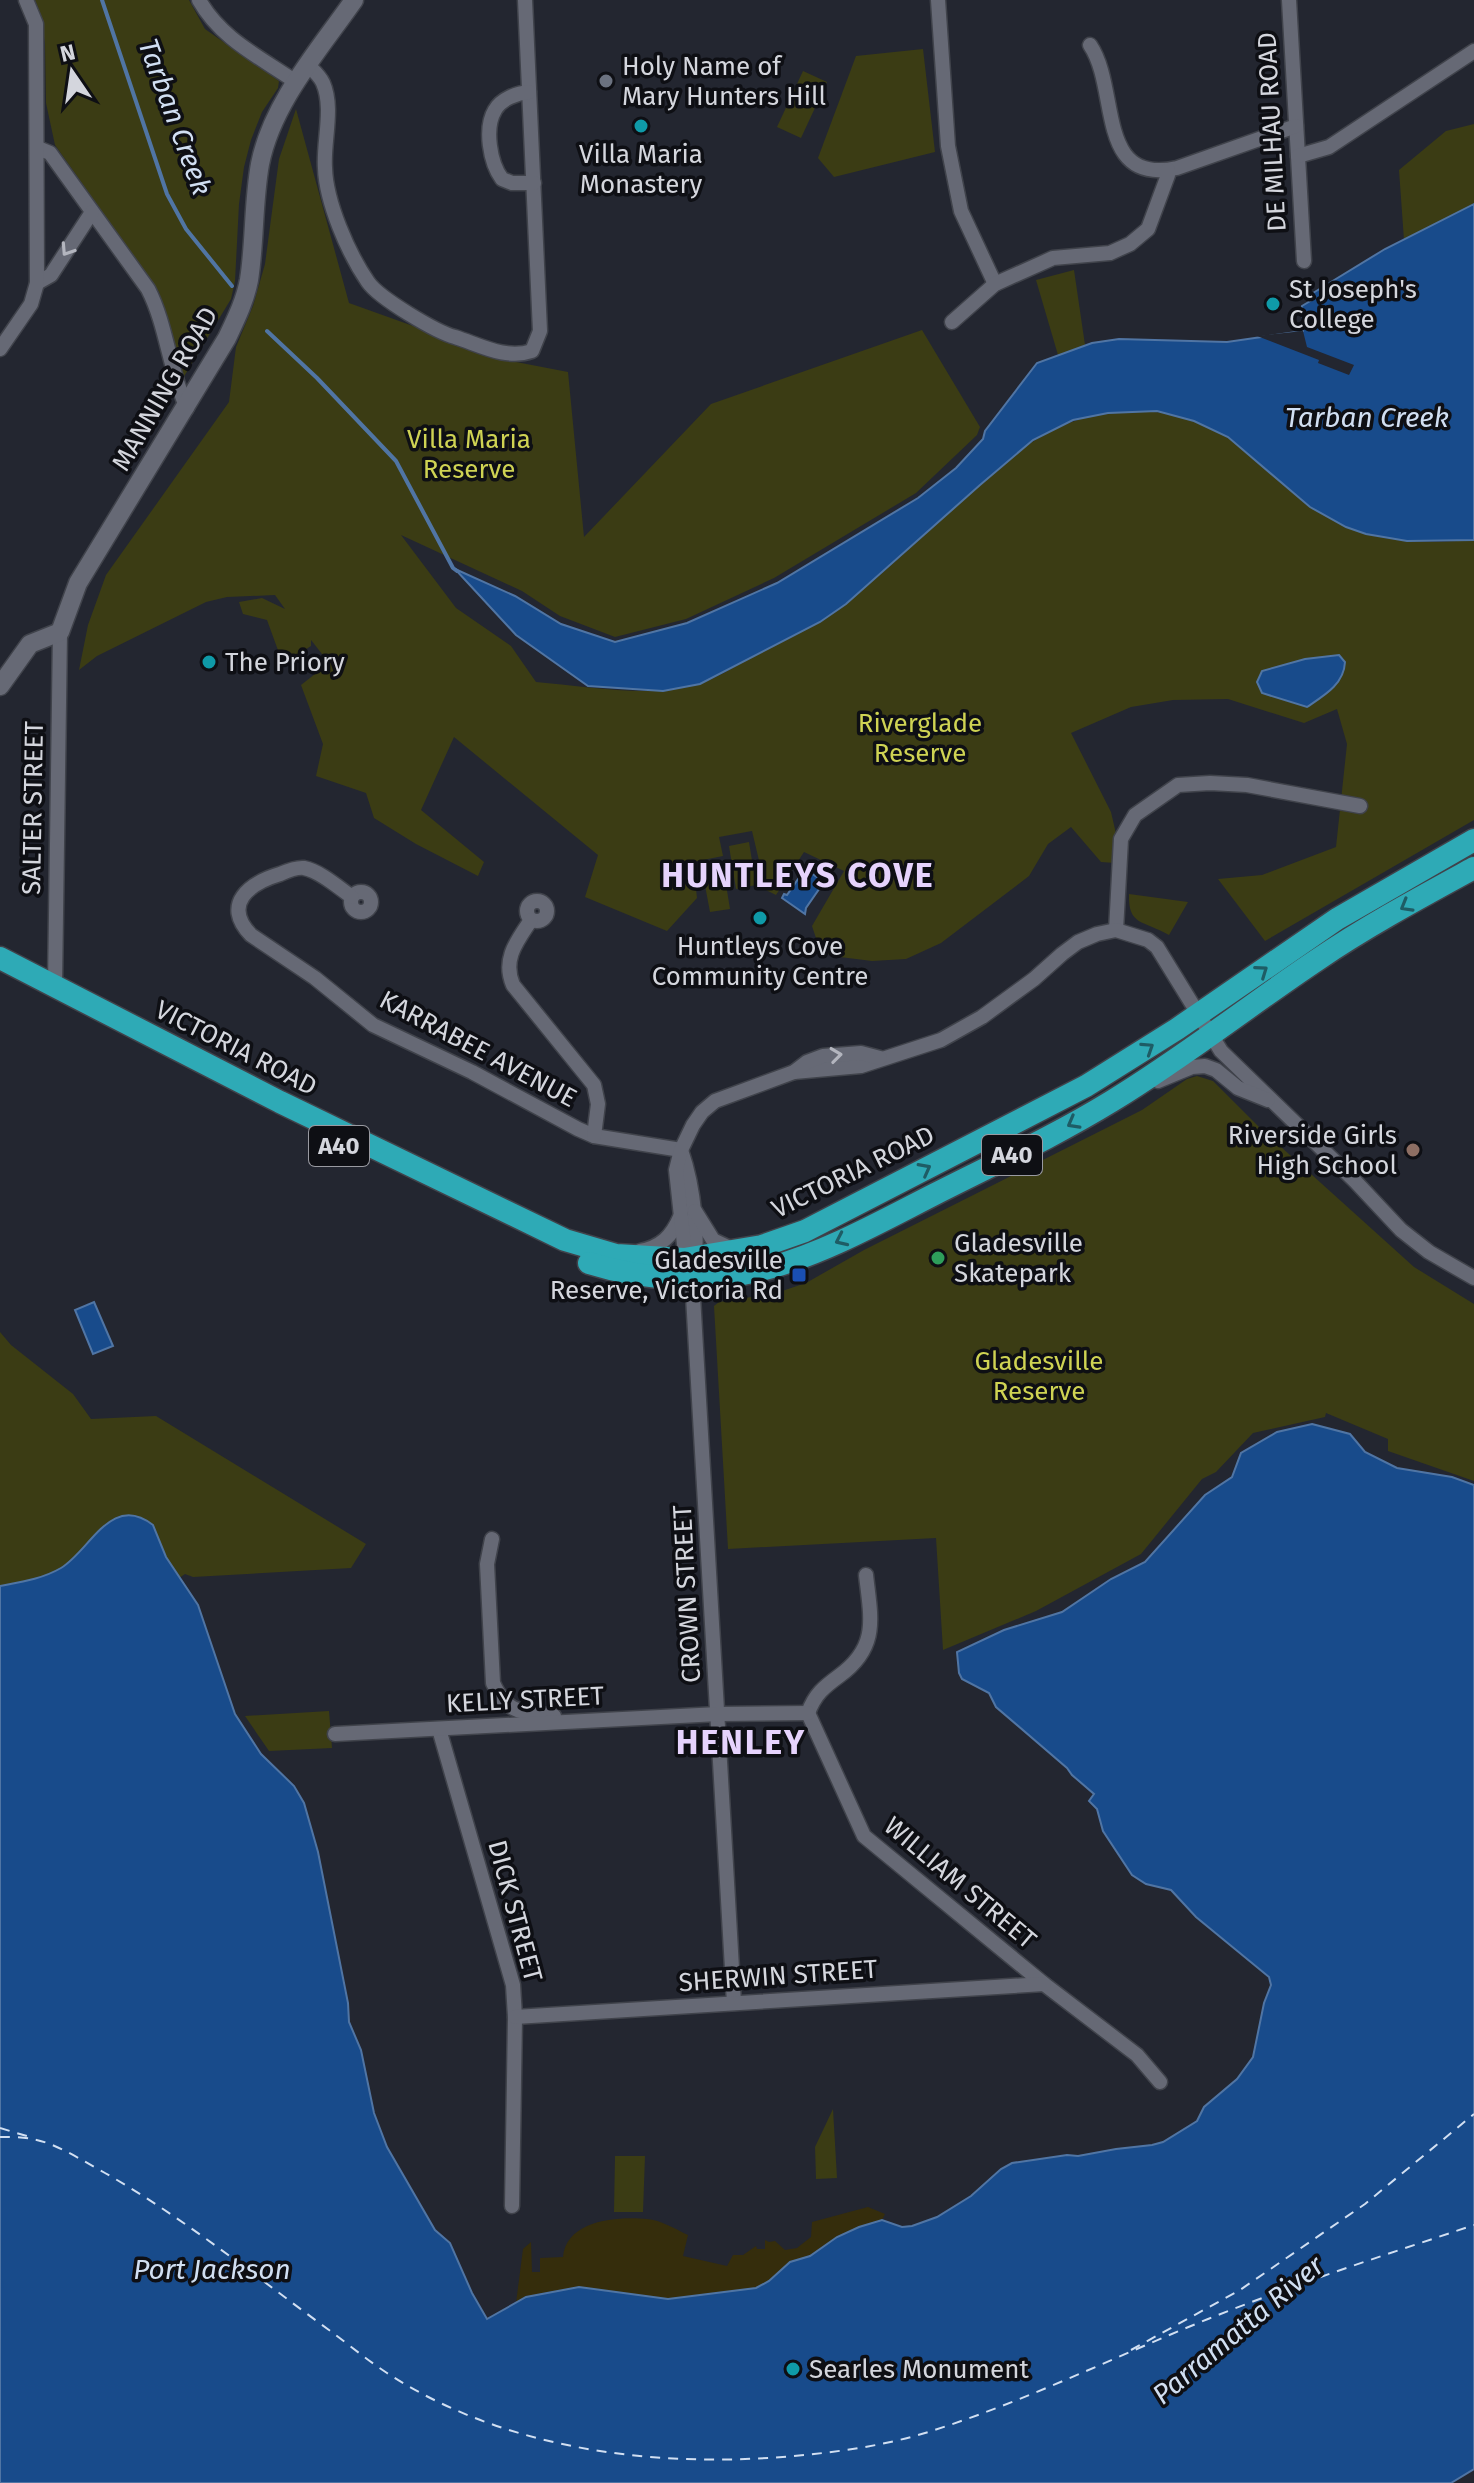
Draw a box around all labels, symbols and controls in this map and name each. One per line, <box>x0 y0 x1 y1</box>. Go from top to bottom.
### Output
street label: DE MILHAU ROAD <box>1251 31 1293 233</box>
north arrow <box>32 32 112 112</box>
water label: Tarban Creek <box>131 34 219 200</box>
text: N <box>57 38 78 68</box>
place label: Holy Name of Mary Hunters Hill <box>622 51 827 112</box>
marker: Holy Name of Mary Hunters Hill <box>597 72 615 90</box>
marker: Villa Maria Monastery <box>632 117 650 135</box>
place label: Villa Maria Monastery <box>579 139 703 200</box>
one-way arrow <box>62 242 77 256</box>
place label: St Joseph's College <box>1289 274 1417 335</box>
marker: St Joseph's College <box>1264 295 1282 313</box>
street label: MANNING ROAD <box>106 301 224 477</box>
water label: Tarban Creek <box>1285 401 1449 434</box>
park label: Villa Maria Reserve <box>407 424 531 485</box>
place label: The Priory <box>225 647 345 678</box>
marker: The Priory <box>200 653 218 671</box>
park label: Riverglade Reserve <box>858 708 982 769</box>
street label: SALTER STREET <box>16 720 50 895</box>
district label: HUNTLEYS COVE <box>661 855 935 896</box>
one-way arrow <box>1400 896 1415 912</box>
marker: Huntleys Cove Community Centre <box>751 909 769 927</box>
place label: Huntleys Cove Community Centre <box>652 931 868 992</box>
one-way arrow <box>1253 966 1267 981</box>
street label: KARRABEE AVENUE <box>374 984 582 1114</box>
street label: VICTORIA ROAD <box>150 994 322 1102</box>
one-way arrow <box>1140 1042 1154 1057</box>
one-way arrow <box>829 1047 842 1064</box>
one-way arrow <box>1067 1113 1082 1129</box>
street label: VICTORIA ROAD <box>767 1119 939 1225</box>
place label: Riverside Girls High School <box>1228 1120 1397 1181</box>
road number: A40 <box>309 1126 369 1166</box>
road number: A40 <box>982 1135 1042 1175</box>
marker: Riverside Girls High School <box>1404 1141 1422 1159</box>
one-way arrow <box>916 1164 931 1179</box>
place label: Gladesville Skatepark <box>954 1228 1083 1289</box>
one-way arrow <box>835 1230 849 1246</box>
place label: Gladesville Reserve, Victoria Rd <box>550 1245 783 1306</box>
marker: Gladesville Skatepark <box>929 1249 947 1267</box>
marker: Gladesville Reserve, Victoria Rd <box>790 1266 808 1284</box>
park label: Gladesville Reserve <box>975 1346 1103 1407</box>
street label: CROWN STREET <box>667 1504 707 1684</box>
street label: KELLY STREET <box>445 1680 605 1720</box>
district label: HENLEY <box>676 1722 806 1763</box>
street label: WILLIAM STREET <box>878 1810 1043 1956</box>
street label: DICK STREET <box>481 1837 549 1986</box>
street label: SHERWIN STREET <box>677 1954 879 1998</box>
water label: Parramatta River <box>1146 2248 1331 2411</box>
water label: Port Jackson <box>133 2253 291 2286</box>
place label: Searles Monument <box>809 2354 1029 2385</box>
marker: Searles Monument <box>784 2360 802 2378</box>

